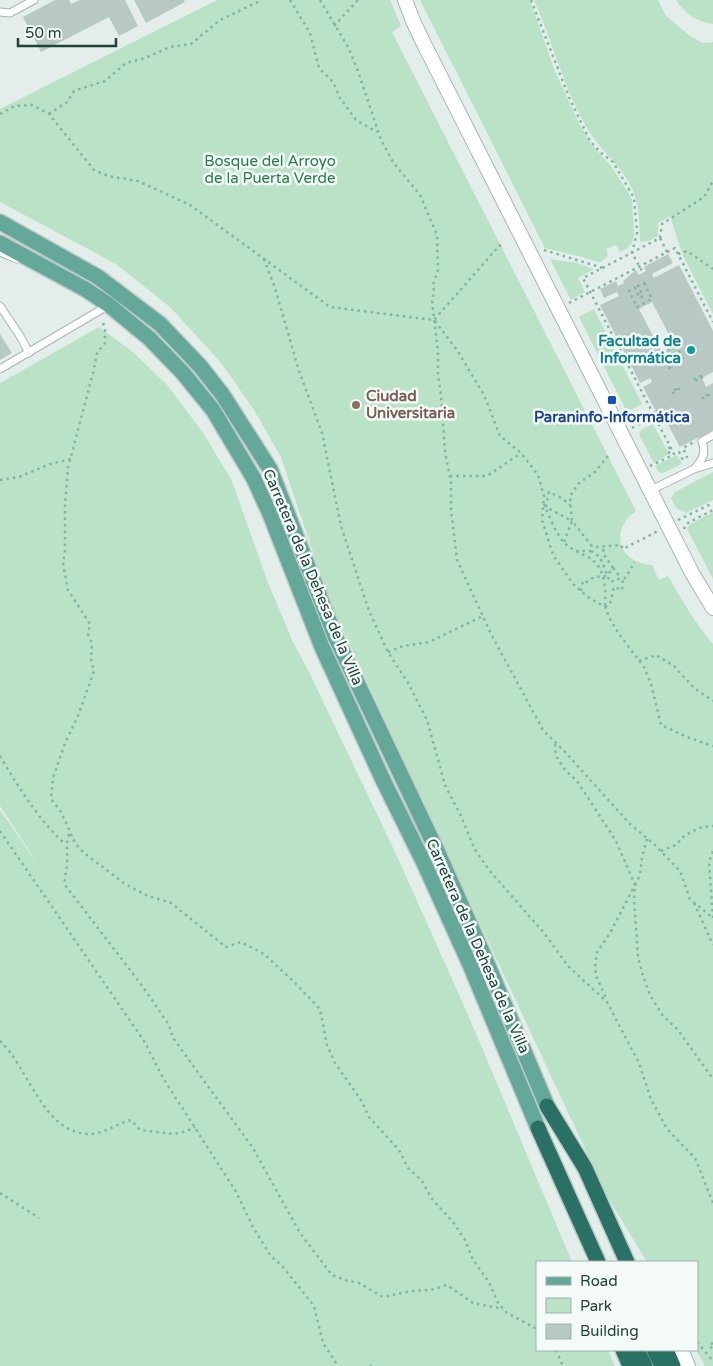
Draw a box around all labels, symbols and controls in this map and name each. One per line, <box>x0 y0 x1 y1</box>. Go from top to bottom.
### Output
scale bar <box>18 15 115 47</box>
text: 50 m <box>25 24 62 42</box>
park label: Bosque del Arroyo de la Puerta Verde <box>204 152 336 187</box>
place label: Facultad de Informática <box>598 332 681 367</box>
marker: Facultad de Informática <box>685 344 697 356</box>
place label: Ciudad Universitaria <box>366 387 455 422</box>
marker: Paraninfo-Informática <box>606 394 618 406</box>
marker: Ciudad Universitaria <box>350 399 362 411</box>
place label: Paraninfo-Informática <box>534 408 690 426</box>
street label: Carretera de la Dehesa de la Villa <box>259 466 367 688</box>
street label: Carretera de la Dehesa de la Villa <box>422 836 534 1056</box>
legend <box>536 1261 698 1351</box>
text: Road <box>580 1272 618 1290</box>
text: Park <box>580 1297 612 1315</box>
text: Building <box>580 1322 639 1340</box>

